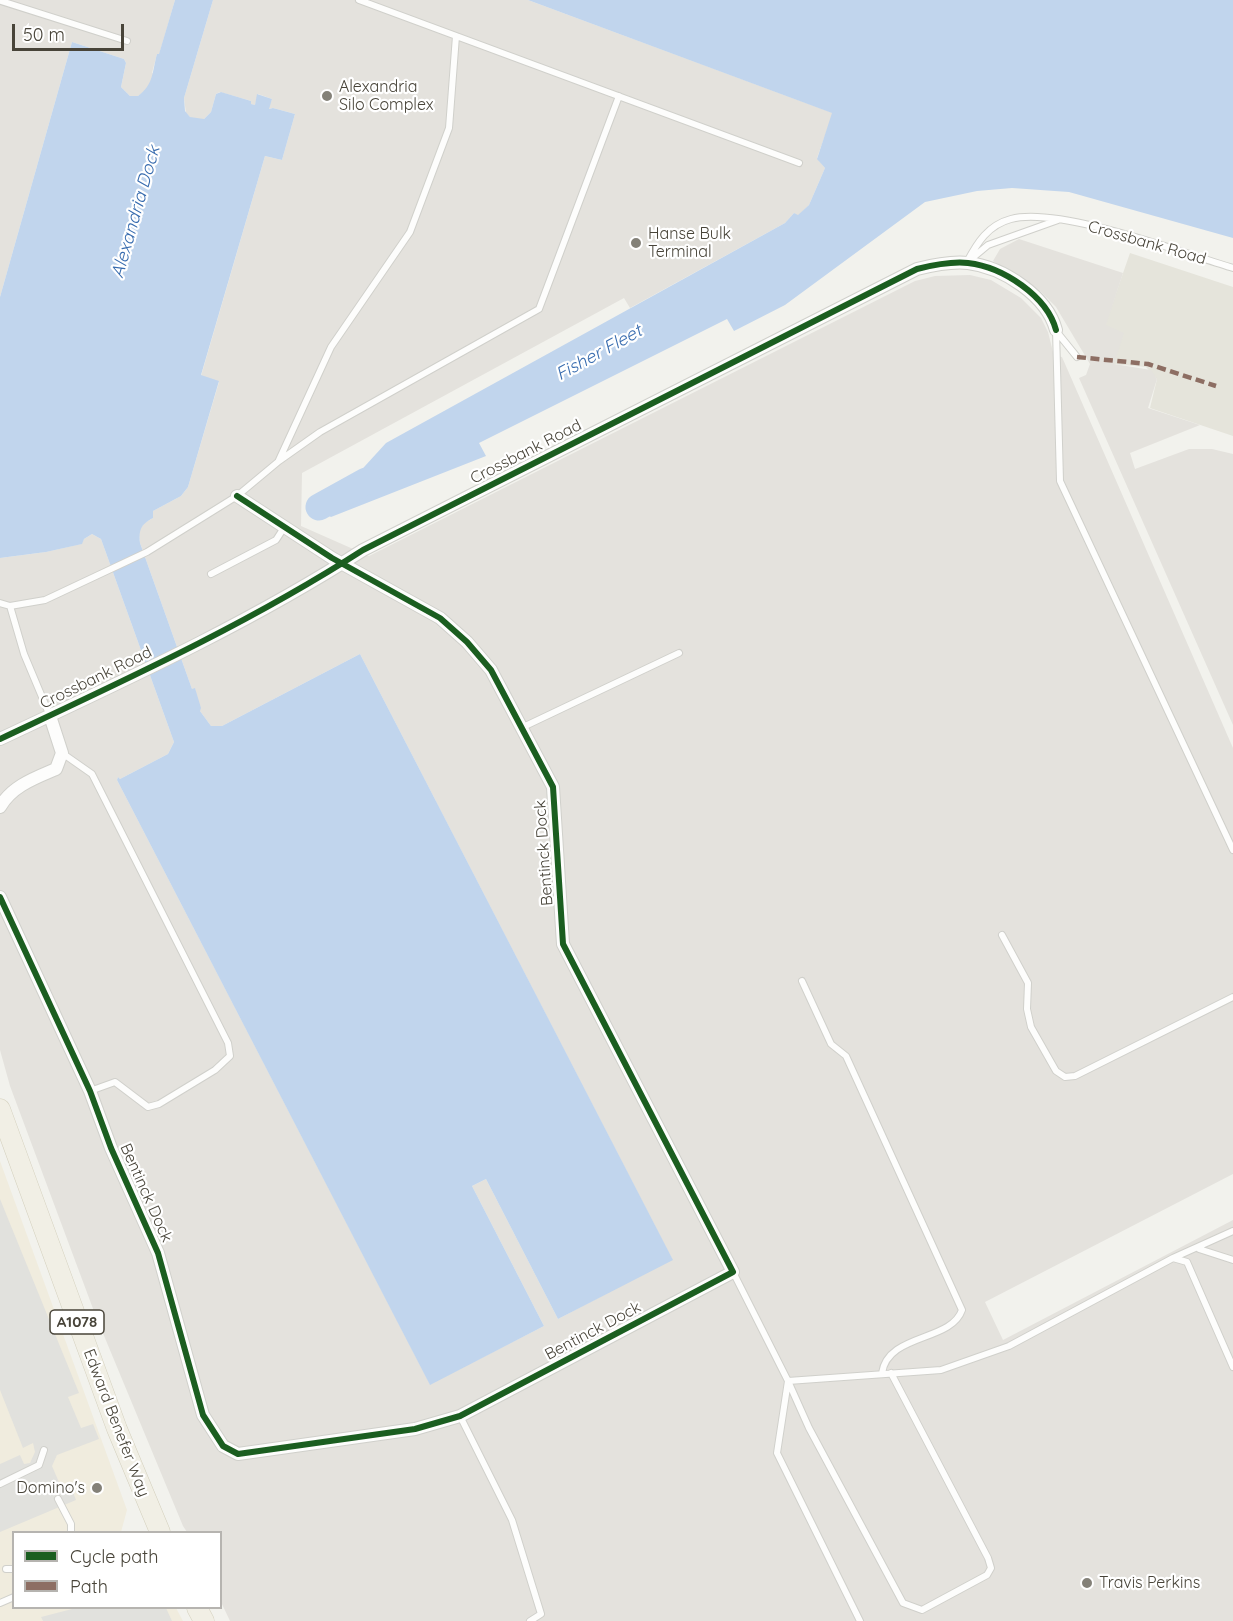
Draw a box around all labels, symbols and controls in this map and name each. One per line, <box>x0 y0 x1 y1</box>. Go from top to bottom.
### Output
scale bar <box>15 12 128 50</box>
text: 50 m <box>23 23 65 46</box>
place label: Alexandria Silo Complex <box>339 77 434 115</box>
marker: Alexandria Silo Complex <box>320 89 334 103</box>
water label: Alexandria Dock <box>107 144 165 280</box>
street label: Crossbank Road <box>1086 217 1208 269</box>
place label: Hanse Bulk Terminal <box>648 224 731 262</box>
marker: Hanse Bulk Terminal <box>629 236 643 250</box>
water label: Fisher Fleet <box>552 320 646 386</box>
street label: Crossbank Road <box>467 416 585 488</box>
street label: Crossbank Road <box>37 643 155 713</box>
street label: Bentinck Dock <box>531 799 557 907</box>
street label: Bentinck Dock <box>116 1141 176 1245</box>
street label: Bentinck Dock <box>542 1298 644 1364</box>
road number: A1078 <box>50 1310 104 1334</box>
street label: Edward Benefer Way <box>79 1346 153 1500</box>
place label: Domino's <box>16 1478 85 1498</box>
marker: Domino's <box>90 1481 104 1495</box>
legend <box>12 1531 222 1609</box>
text: Cycle path <box>70 1545 158 1568</box>
place label: Travis Perkins <box>1099 1573 1200 1593</box>
text: Path <box>70 1575 108 1598</box>
marker: Travis Perkins <box>1080 1576 1094 1590</box>

